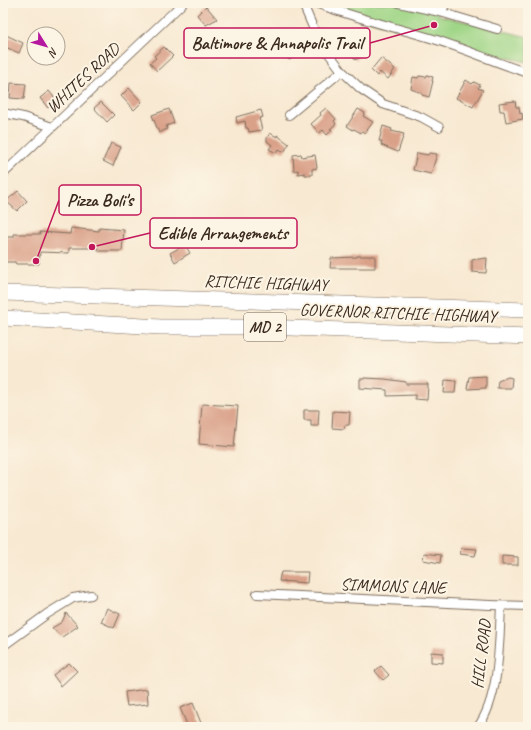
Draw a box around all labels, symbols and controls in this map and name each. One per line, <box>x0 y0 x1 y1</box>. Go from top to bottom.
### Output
north arrow <box>26 26 66 66</box>
callout: Baltimore & Annapolis Trail <box>184 28 370 58</box>
text: Baltimore & Annapolis Trail <box>191 32 366 54</box>
street label: WHITES ROAD <box>42 37 126 117</box>
text: N <box>45 45 62 61</box>
callout: Pizza Boli's <box>59 185 141 215</box>
text: Pizza Boli's <box>67 189 135 211</box>
callout: Edible Arrangements <box>150 218 297 248</box>
text: Edible Arrangements <box>158 222 290 244</box>
street label: RITCHIE HIGHWAY <box>204 270 331 296</box>
street label: GOVERNOR RITCHIE HIGHWAY <box>299 299 499 327</box>
road number: MD 2 <box>244 313 286 341</box>
street label: SIMMONS LANE <box>340 574 448 598</box>
street label: HILL ROAD <box>466 617 496 690</box>

